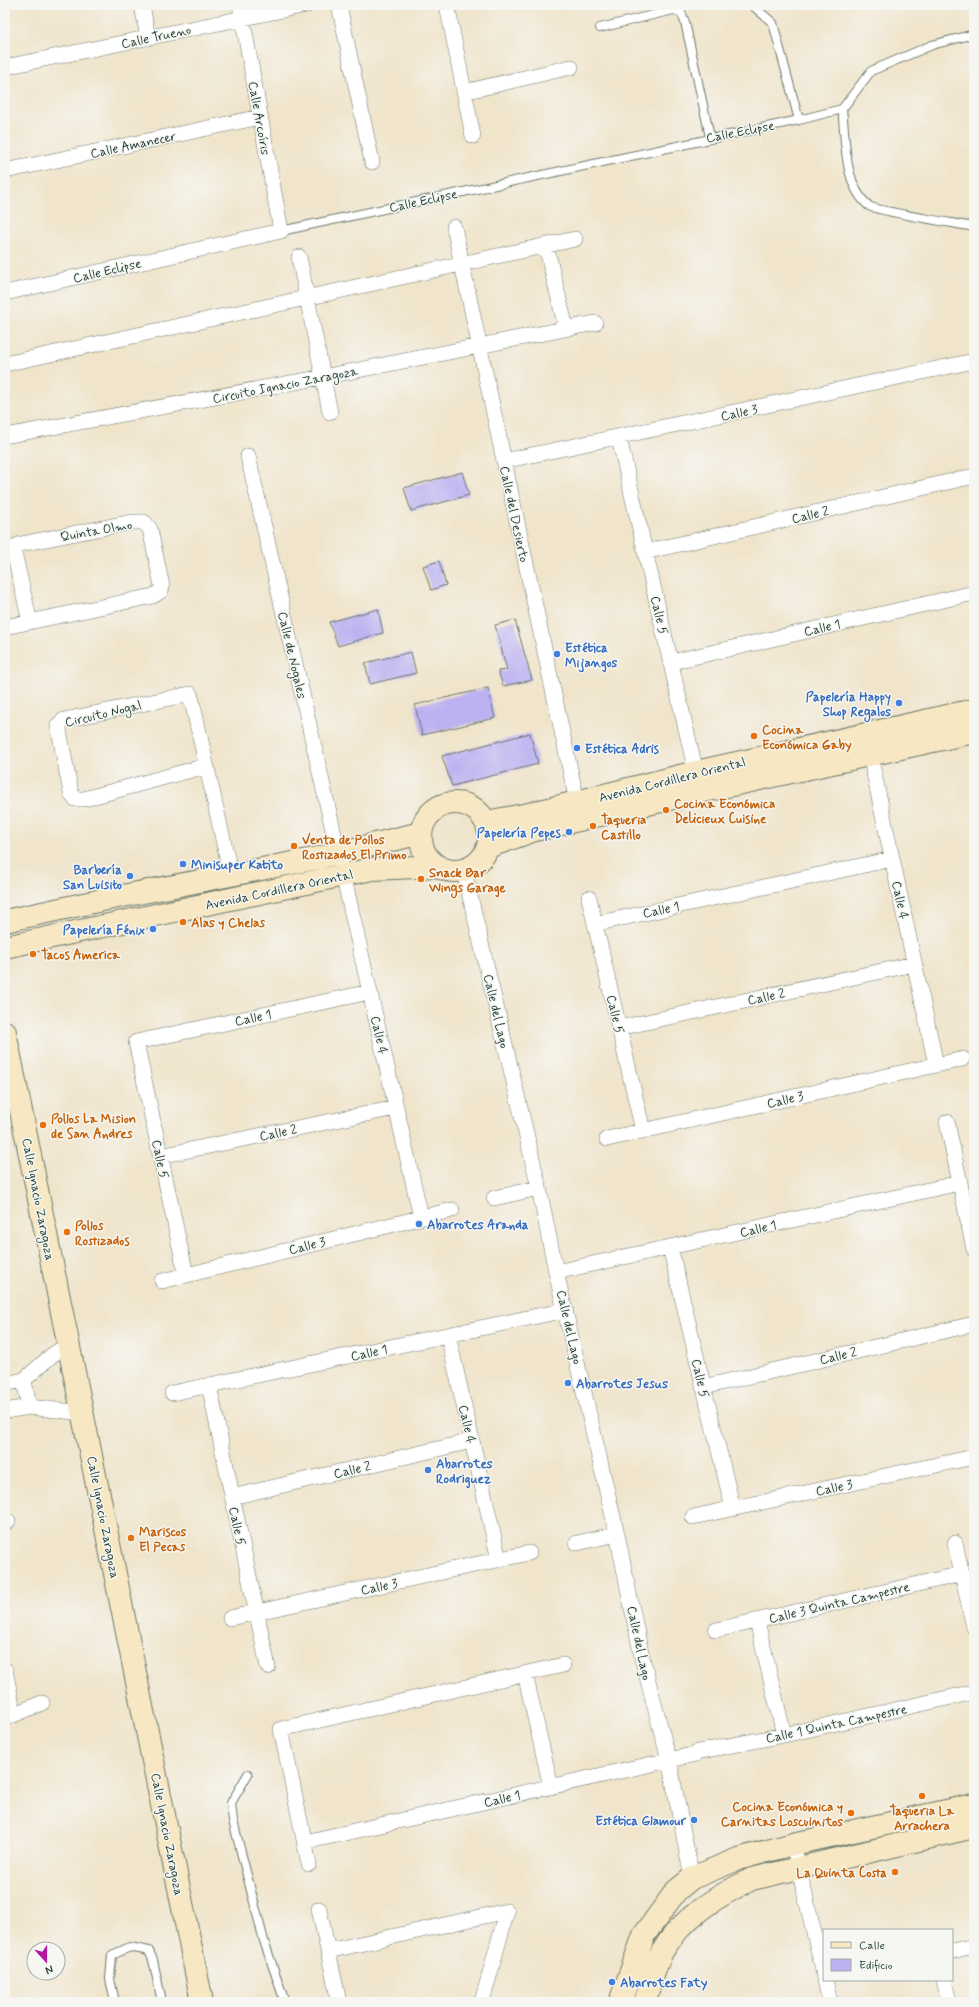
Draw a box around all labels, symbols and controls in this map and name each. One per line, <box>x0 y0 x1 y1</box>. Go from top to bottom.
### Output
street label: Calle Trueno <box>120 22 193 53</box>
street label: Calle Arcoíris <box>244 80 273 157</box>
street label: Calle Eclipse <box>705 118 776 147</box>
street label: Calle Amanecer <box>89 128 178 163</box>
street label: Calle Eclipse <box>388 186 459 217</box>
street label: Calle Eclipse <box>72 255 143 288</box>
street label: Circuito Ignacio Zaragoza <box>211 363 360 409</box>
street label: Calle 3 <box>719 401 759 426</box>
street label: Calle del Desierto <box>495 465 532 564</box>
street label: Calle 2 <box>790 503 831 528</box>
street label: Quinta Olmo <box>59 517 134 546</box>
street label: Calle 5 <box>646 594 671 637</box>
street label: Calle de Nogales <box>272 610 310 701</box>
street label: Calle 1 <box>802 616 842 641</box>
place label: Estética Mijangos <box>565 640 618 673</box>
marker: Estética Mijangos <box>552 649 562 659</box>
place label: Papelería Happy Shop Regalos <box>806 689 891 723</box>
street label: Circuito Nogal <box>63 697 144 733</box>
marker: Papelería Happy Shop Regalos <box>894 698 904 708</box>
place label: Cocina Económica Gaby <box>762 722 852 754</box>
marker: Cocina Económica Gaby <box>749 731 759 741</box>
place label: Estética Adris <box>585 741 659 758</box>
marker: Estética Adris <box>572 743 582 753</box>
street label: Avenida Cordillera Oriental <box>597 754 748 807</box>
place label: Cocina Económica Delicieux Cuisine <box>674 796 775 828</box>
marker: Cocina Económica Delicieux Cuisine <box>661 805 671 815</box>
place label: Taqueria Castillo <box>601 812 646 844</box>
marker: Taqueria Castillo <box>588 821 598 831</box>
place label: Papelería Pepes <box>477 825 561 842</box>
marker: Papelería Pepes <box>564 827 574 837</box>
place label: Venta de Pollos Rostizados El Primo <box>302 832 407 864</box>
marker: Venta de Pollos Rostizados El Primo <box>289 841 299 851</box>
place label: Minisuper Katito <box>191 857 284 874</box>
marker: Minisuper Katito <box>178 859 188 869</box>
place label: Barbería San Luisito <box>63 862 123 894</box>
place label: Snack Bar Wings Garage <box>428 865 506 899</box>
street label: Avenida Cordillera Oriental <box>204 866 355 914</box>
marker: Barbería San Luisito <box>125 871 135 881</box>
marker: Snack Bar Wings Garage <box>416 874 426 884</box>
street label: Calle 4 <box>887 879 912 922</box>
street label: Calle 1 <box>641 898 681 923</box>
place label: Alas y Chelas <box>191 915 265 932</box>
marker: Alas y Chelas <box>178 917 188 927</box>
place label: Papelería Fénix <box>63 922 145 939</box>
marker: Papelería Fénix <box>148 924 158 934</box>
place label: Tacos America <box>41 947 121 964</box>
marker: Tacos America <box>28 949 38 959</box>
street label: Calle del Lago <box>479 973 512 1050</box>
street label: Calle 2 <box>746 985 787 1010</box>
street label: Calle 5 <box>602 993 627 1036</box>
street label: Calle 1 <box>233 1006 273 1031</box>
street label: Calle 4 <box>366 1014 391 1057</box>
street label: Calle 3 <box>765 1088 806 1113</box>
place label: Pollos La Mision de San Andres <box>51 1111 136 1143</box>
marker: Pollos La Mision de San Andres <box>38 1120 48 1130</box>
street label: Calle 2 <box>258 1121 299 1146</box>
street label: Calle Ignacio Zaragoza <box>16 1137 58 1262</box>
street label: Calle 5 <box>147 1138 172 1180</box>
place label: Abarrotes Aranda <box>427 1217 529 1234</box>
street label: Calle 1 <box>738 1217 778 1242</box>
place label: Pollos Rostizados <box>75 1218 130 1250</box>
marker: Abarrotes Aranda <box>414 1219 424 1229</box>
marker: Pollos Rostizados <box>62 1227 72 1237</box>
street label: Calle 3 <box>287 1234 328 1259</box>
street label: Calle del Lago <box>552 1289 585 1366</box>
street label: Calle 1 <box>349 1341 389 1366</box>
street label: Calle 2 <box>818 1344 859 1369</box>
street label: Calle 5 <box>687 1357 712 1400</box>
place label: Abarrotes Jesus <box>576 1376 668 1393</box>
marker: Abarrotes Jesus <box>563 1378 573 1388</box>
street label: Calle 4 <box>454 1403 479 1446</box>
street label: Calle Ignacio Zaragoza <box>81 1455 123 1580</box>
place label: Abarrotes Rodriguez <box>436 1456 493 1489</box>
street label: Calle 2 <box>332 1458 373 1483</box>
marker: Abarrotes Rodriguez <box>423 1465 433 1475</box>
street label: Calle 3 <box>814 1476 854 1501</box>
street label: Calle 5 <box>224 1505 249 1547</box>
place label: Mariscos El Pecas <box>139 1524 187 1556</box>
marker: Mariscos El Pecas <box>126 1533 136 1543</box>
street label: Calle 3 <box>359 1575 399 1600</box>
street label: Calle 3 Quinta Campestre <box>767 1579 911 1628</box>
street label: Calle del Lago <box>622 1605 655 1682</box>
street label: Calle 1 Quinta Campestre <box>764 1701 908 1748</box>
street label: Calle Ignacio Zaragoza <box>145 1772 187 1897</box>
street label: Calle 1 <box>482 1787 522 1812</box>
marker: Taqueria La Arrachera <box>917 1791 927 1801</box>
place label: Cocina Económica y Carnitas Loscuinitos <box>721 1799 843 1831</box>
place label: Taqueria La Arrachera <box>890 1803 956 1835</box>
marker: Cocina Económica y Carnitas Loscuinitos <box>846 1808 856 1818</box>
place label: Estética Glamour <box>595 1813 687 1830</box>
marker: Estética Glamour <box>689 1815 699 1825</box>
place label: La Quinta Costa <box>796 1865 887 1882</box>
marker: La Quinta Costa <box>890 1867 900 1877</box>
legend <box>823 1929 953 1981</box>
text: Calle <box>859 1938 885 1954</box>
north arrow <box>26 1941 66 1981</box>
text: Edificio <box>859 1958 893 1974</box>
text: N <box>43 1962 55 1977</box>
place label: Abarrotes Faty <box>620 1975 708 1992</box>
marker: Abarrotes Faty <box>607 1977 617 1987</box>

